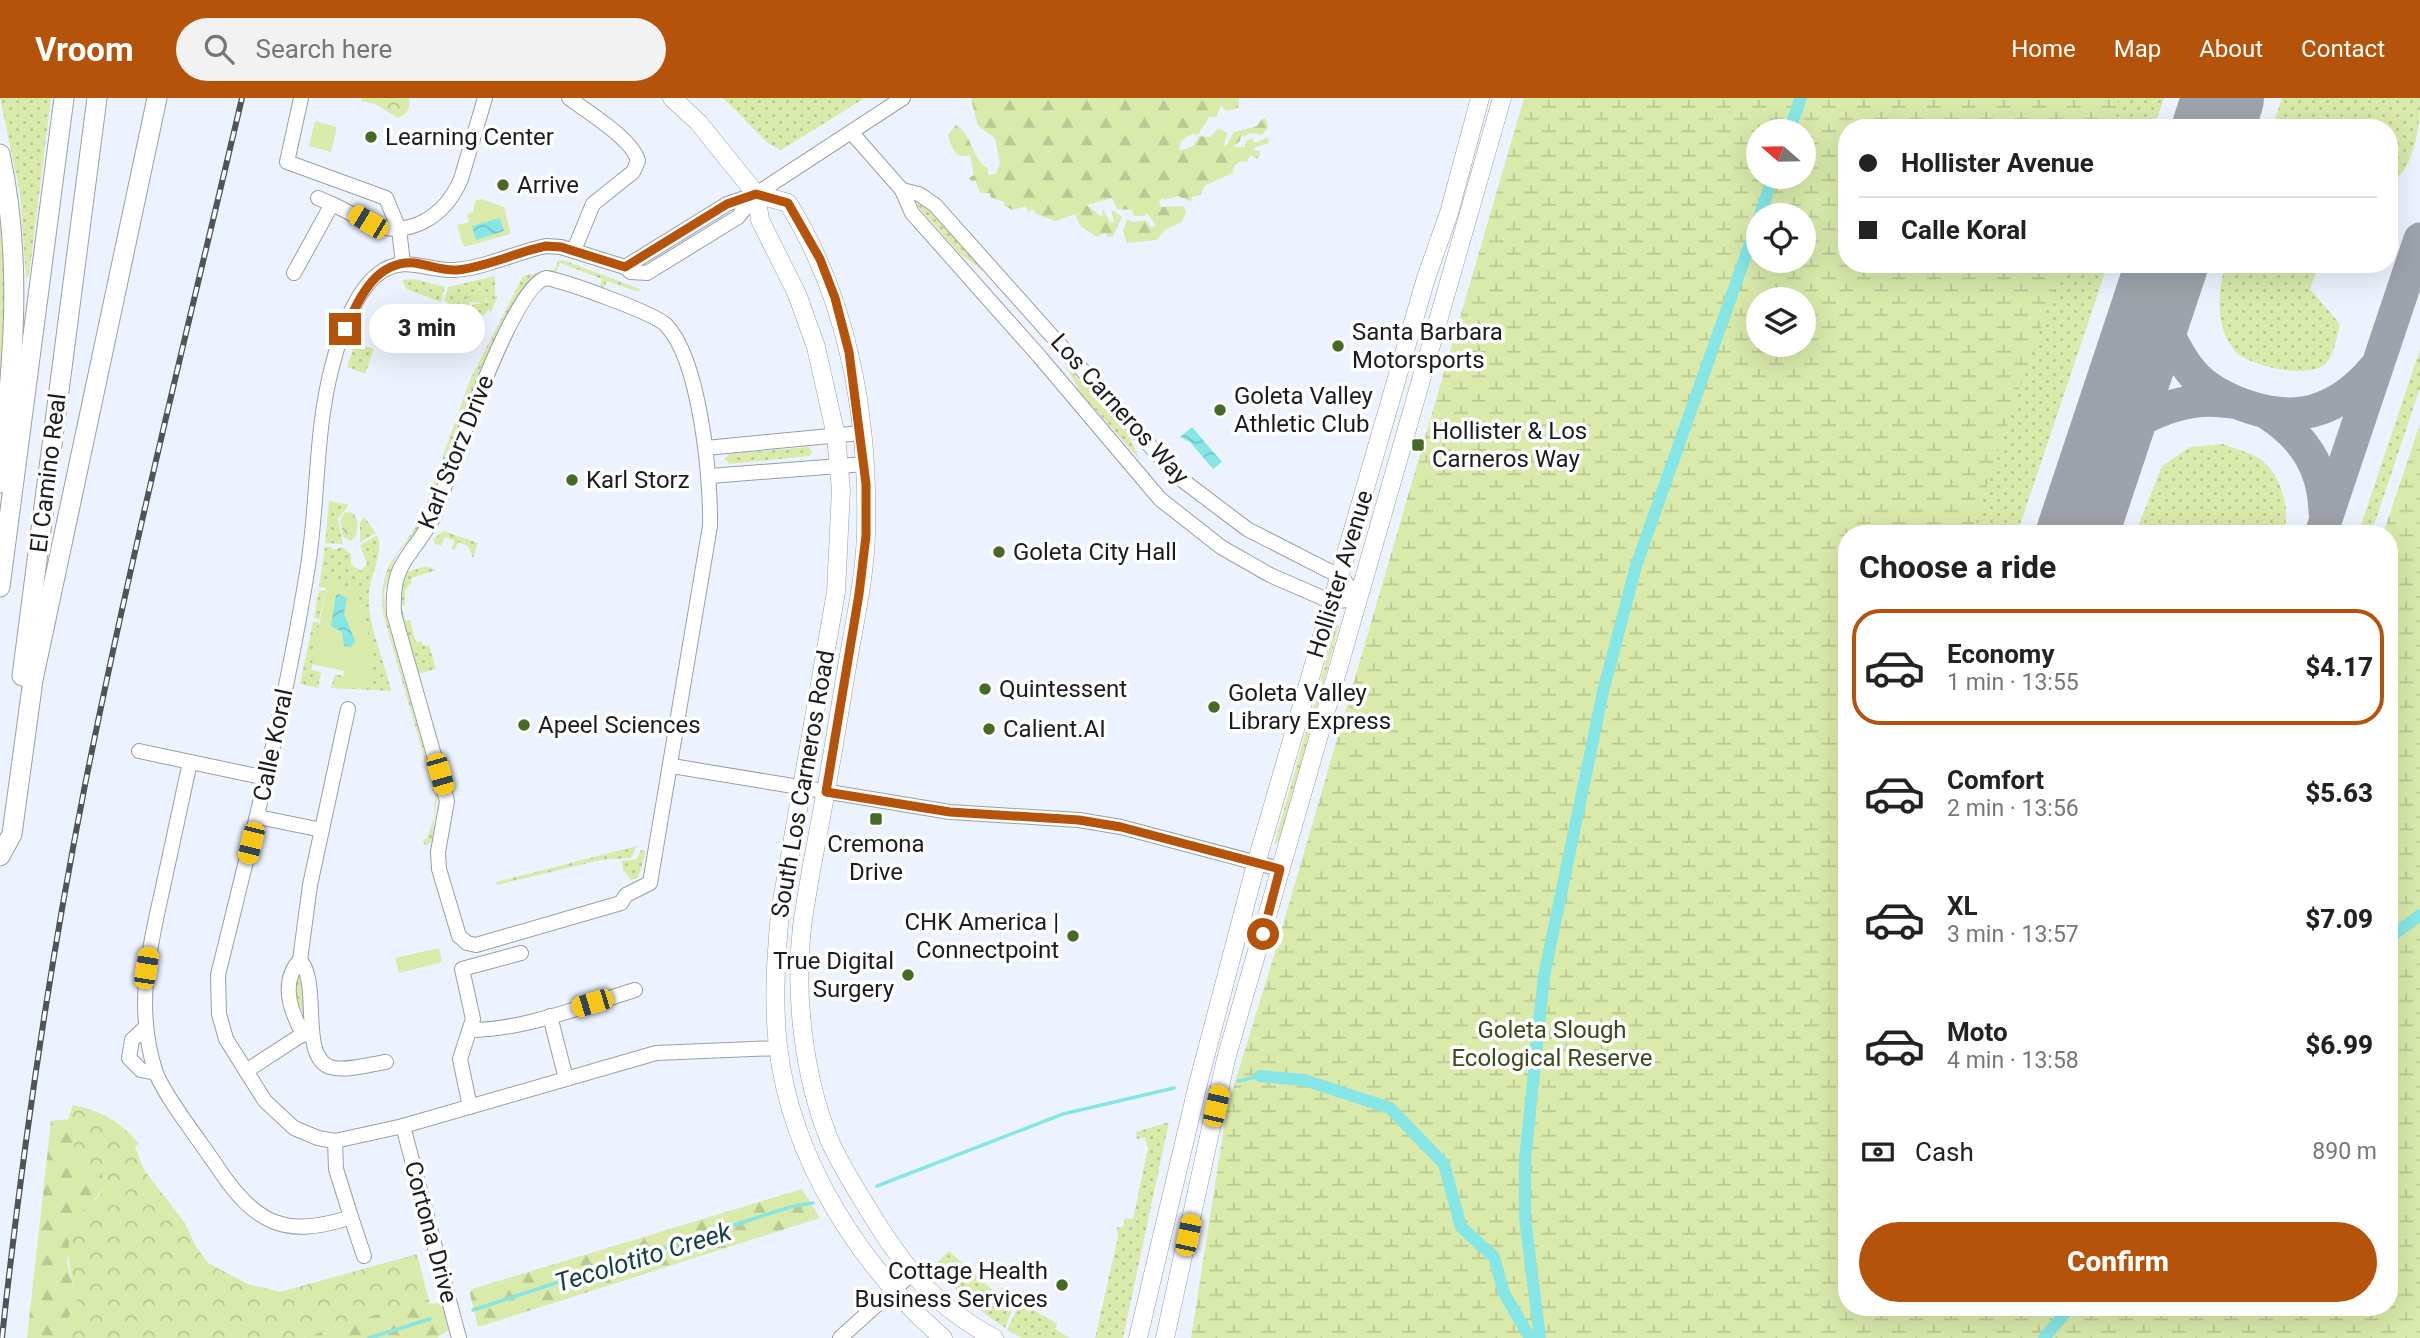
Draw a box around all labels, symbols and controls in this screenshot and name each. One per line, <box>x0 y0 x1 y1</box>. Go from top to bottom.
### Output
search box <box>176 18 666 81</box>
text: Vroom <box>35 30 134 69</box>
icon: search <box>200 30 238 68</box>
text: Search here <box>256 34 392 64</box>
text: Home <box>2011 35 2076 63</box>
text: Map <box>2114 35 2161 63</box>
text: About <box>2199 35 2263 63</box>
text: Contact <box>2301 35 2385 63</box>
north arrow <box>1746 119 1816 189</box>
map controls <box>1746 119 1816 357</box>
place label: Learning Center <box>385 123 554 151</box>
marker: Learning Center <box>363 129 379 145</box>
text: Hollister Avenue <box>1901 148 2094 178</box>
place label: Arrive <box>517 171 579 199</box>
marker: Arrive <box>495 177 511 193</box>
car <box>345 202 392 242</box>
button: locate <box>1746 203 1816 273</box>
text: Calle Koral <box>1901 215 2027 245</box>
button: layers <box>1746 287 1816 357</box>
callout: 3 min <box>370 304 485 354</box>
route end <box>329 313 361 345</box>
text: 3 min <box>398 315 456 342</box>
place label: Santa Barbara Motorsports <box>1352 318 1503 374</box>
street label: Los Carneros Way <box>1045 328 1195 490</box>
marker: Santa Barbara Motorsports <box>1330 338 1346 354</box>
street label: Karl Storz Drive <box>412 371 500 533</box>
place label: Goleta Valley Athletic Club <box>1234 382 1374 438</box>
street label: El Camino Real <box>24 392 72 554</box>
marker: Goleta Valley Athletic Club <box>1212 402 1228 418</box>
place label: Hollister & Los Carneros Way <box>1432 417 1587 473</box>
marker: Hollister & Los Carneros Way <box>1410 437 1426 453</box>
place label: Karl Storz <box>586 466 690 494</box>
marker: Karl Storz <box>564 472 580 488</box>
street label: Hollister Avenue <box>1301 487 1379 661</box>
place label: Goleta City Hall <box>1013 538 1177 566</box>
marker: Goleta City Hall <box>991 544 1007 560</box>
text: Choose a ride <box>1859 548 2056 586</box>
icon: car <box>1863 636 1926 699</box>
text: Economy <box>1947 639 2054 669</box>
street label: South Los Carneros Road <box>766 648 840 920</box>
text: $4.17 <box>2305 652 2373 682</box>
text: 1 min · 13:55 <box>1947 669 2079 696</box>
place label: Quintessent <box>999 675 1127 703</box>
place label: Goleta Valley Library Express <box>1228 679 1391 735</box>
marker: Quintessent <box>977 681 993 697</box>
street label: Calle Koral <box>247 686 299 804</box>
marker: Goleta Valley Library Express <box>1206 699 1222 715</box>
place label: Apeel Sciences <box>538 711 701 739</box>
place label: Calient.AI <box>1003 715 1106 743</box>
marker: Apeel Sciences <box>516 717 532 733</box>
marker: Calient.AI <box>981 721 997 737</box>
car <box>425 751 456 797</box>
icon: car <box>1863 762 1926 825</box>
text: Comfort <box>1947 765 2044 795</box>
text: $5.63 <box>2305 778 2373 808</box>
text: 2 min · 13:56 <box>1947 795 2079 822</box>
marker: Cremona Drive <box>868 811 884 827</box>
car <box>236 820 267 866</box>
place label: Cremona Drive <box>827 830 925 886</box>
icon: car <box>1863 888 1926 951</box>
text: XL <box>1947 891 1978 921</box>
text: $7.09 <box>2305 904 2373 934</box>
place label: CHK America | Connectpoint <box>904 908 1059 964</box>
route start <box>1247 918 1279 950</box>
text: 3 min · 13:57 <box>1947 921 2079 948</box>
marker: CHK America | Connectpoint <box>1065 928 1081 944</box>
car <box>133 946 160 990</box>
place label: True Digital Surgery <box>773 947 895 1003</box>
marker: True Digital Surgery <box>900 967 916 983</box>
car <box>569 987 616 1019</box>
icon: car <box>1863 1014 1926 1077</box>
park label: Goleta Slough Ecological Reserve <box>1451 1016 1653 1072</box>
text: Moto <box>1947 1017 2008 1047</box>
text: $6.99 <box>2305 1030 2373 1060</box>
text: 4 min · 13:58 <box>1947 1047 2079 1074</box>
car <box>1202 1083 1231 1129</box>
icon: cash <box>1859 1133 1897 1171</box>
text: Cash <box>1915 1137 1974 1167</box>
text: 890 m <box>2312 1138 2377 1165</box>
street label: Cortona Drive <box>399 1158 463 1306</box>
car <box>1174 1212 1203 1258</box>
water label: Tecolotito Creek <box>551 1216 736 1298</box>
button: Confirm <box>1859 1222 2377 1302</box>
place label: Cottage Health Business Services <box>854 1257 1048 1313</box>
marker: Cottage Health Business Services <box>1054 1277 1070 1293</box>

